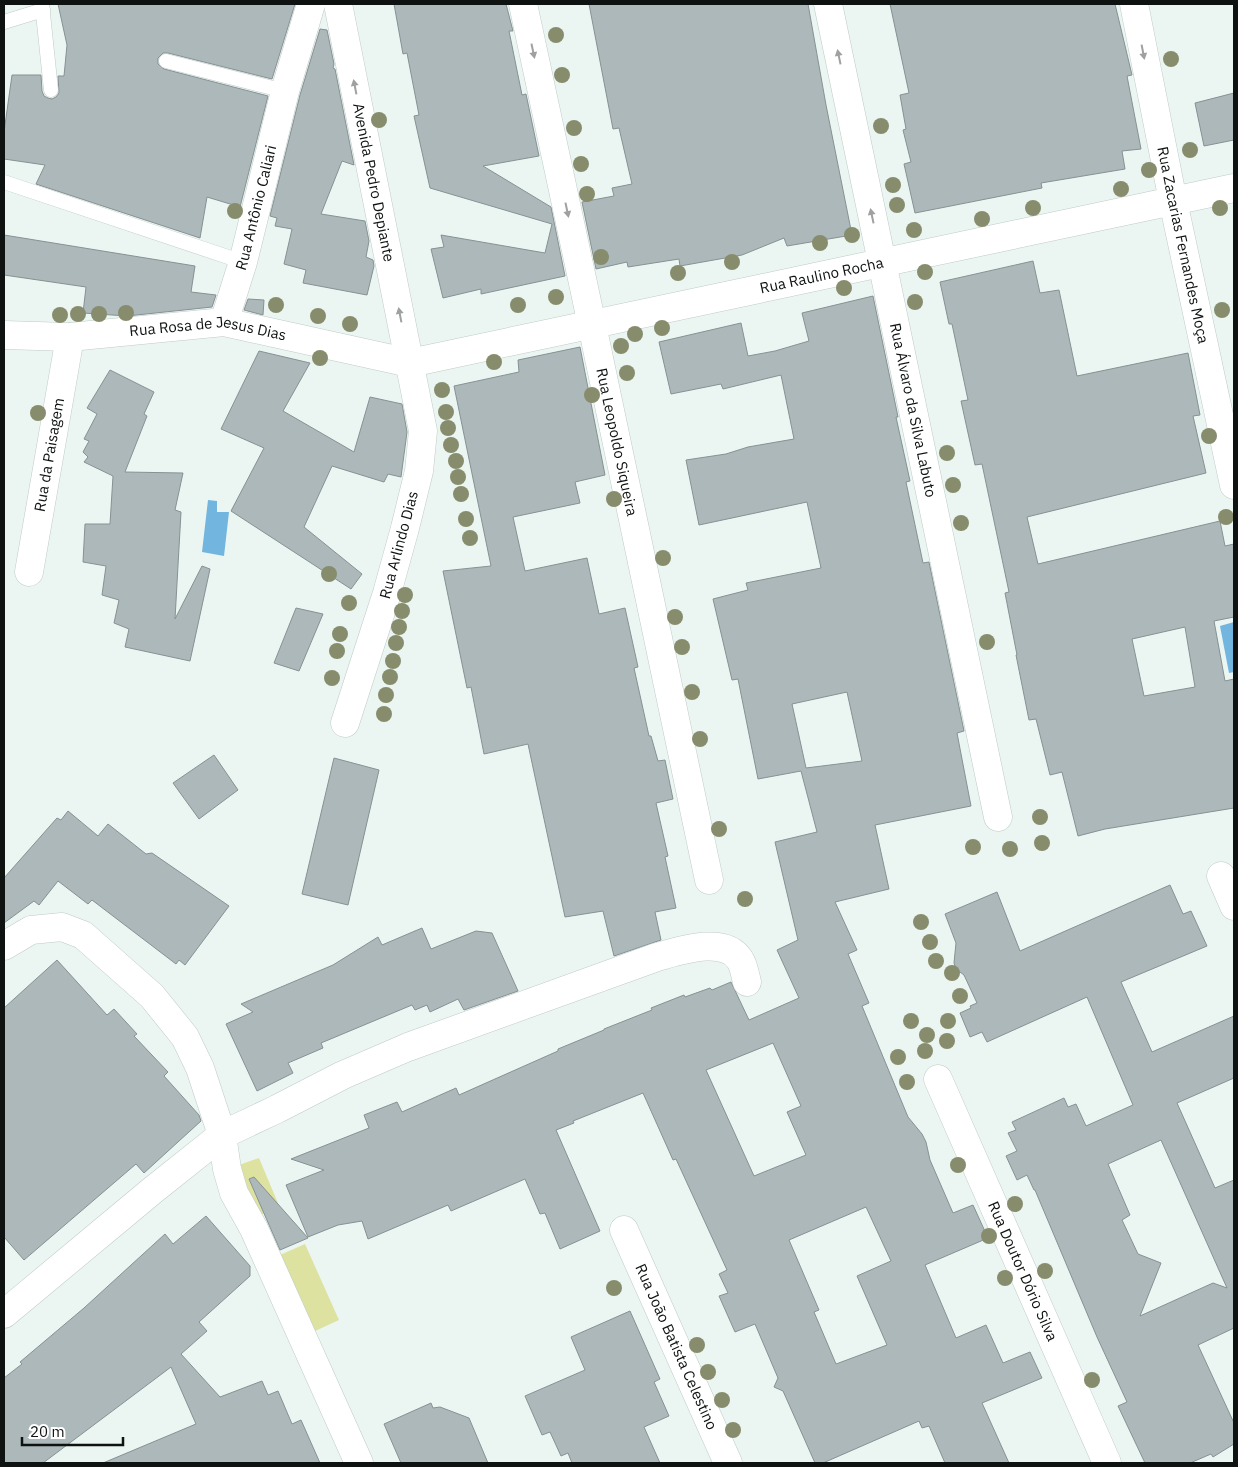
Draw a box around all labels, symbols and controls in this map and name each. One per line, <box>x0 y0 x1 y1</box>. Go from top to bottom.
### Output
one-way arrow <box>529 44 537 59</box>
one-way arrow <box>1140 44 1148 60</box>
one-way arrow <box>835 49 843 64</box>
one-way arrow <box>350 78 358 94</box>
street label: Avenida Pedro Depiante <box>349 101 399 263</box>
street label: Rua Antônio Caliari <box>231 143 280 272</box>
street label: Rua Zacarias Fernandes Moça <box>1153 145 1213 345</box>
one-way arrow <box>563 203 571 218</box>
one-way arrow <box>868 207 876 223</box>
street label: Rua Raulino Rocha <box>758 253 885 297</box>
one-way arrow <box>396 307 404 322</box>
street label: Rua Rosa de Jesus Dias <box>128 312 288 344</box>
street label: Rua Álvaro da Silva Labuto <box>886 321 941 499</box>
street label: Rua Leopoldo Siqueira <box>592 366 642 518</box>
street label: Rua da Paisagem <box>30 396 68 513</box>
street label: Rua Arlindo Dias <box>375 489 422 601</box>
street label: Rua Doutor Dório Silva <box>984 1198 1062 1344</box>
street label: Rua João Batista Celestino <box>631 1261 722 1433</box>
scale bar <box>22 1414 124 1446</box>
text: 20 m <box>30 1422 65 1441</box>

